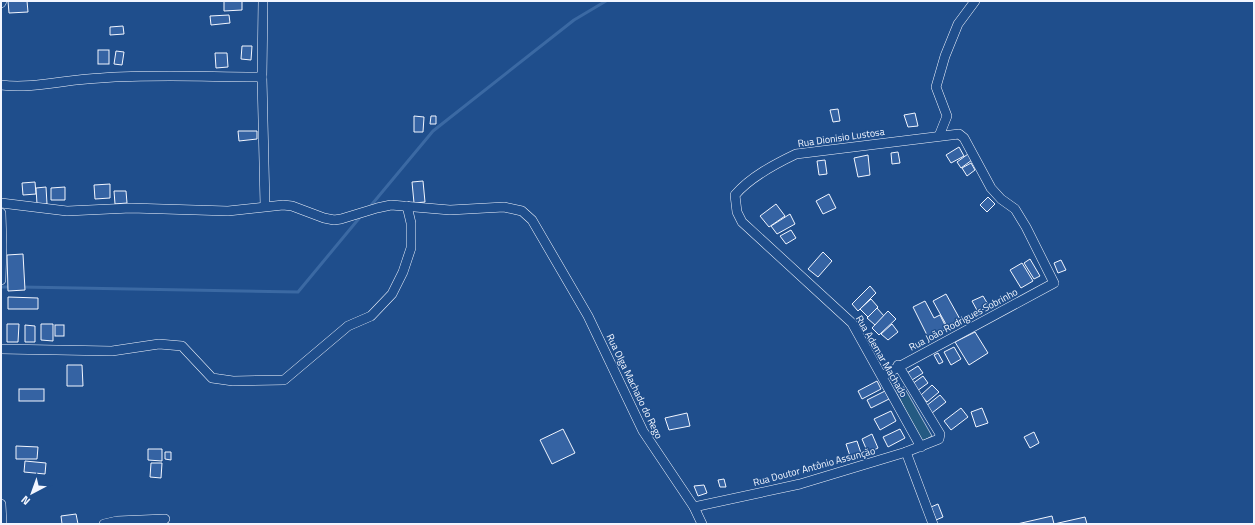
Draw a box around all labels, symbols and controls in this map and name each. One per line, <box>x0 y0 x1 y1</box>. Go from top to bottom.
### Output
street label: Rua Dionisio Lustosa <box>797 124 885 151</box>
street label: Rua João Rodrigues Sobrinho <box>906 284 1020 355</box>
street label: Rua Ademar Machado <box>852 312 911 400</box>
street label: Rua Olga Machado do Rego <box>603 331 667 441</box>
street label: Rua Doutor Antônio Assunção <box>751 443 877 490</box>
north arrow <box>12 473 52 513</box>
text: N <box>17 492 34 509</box>

